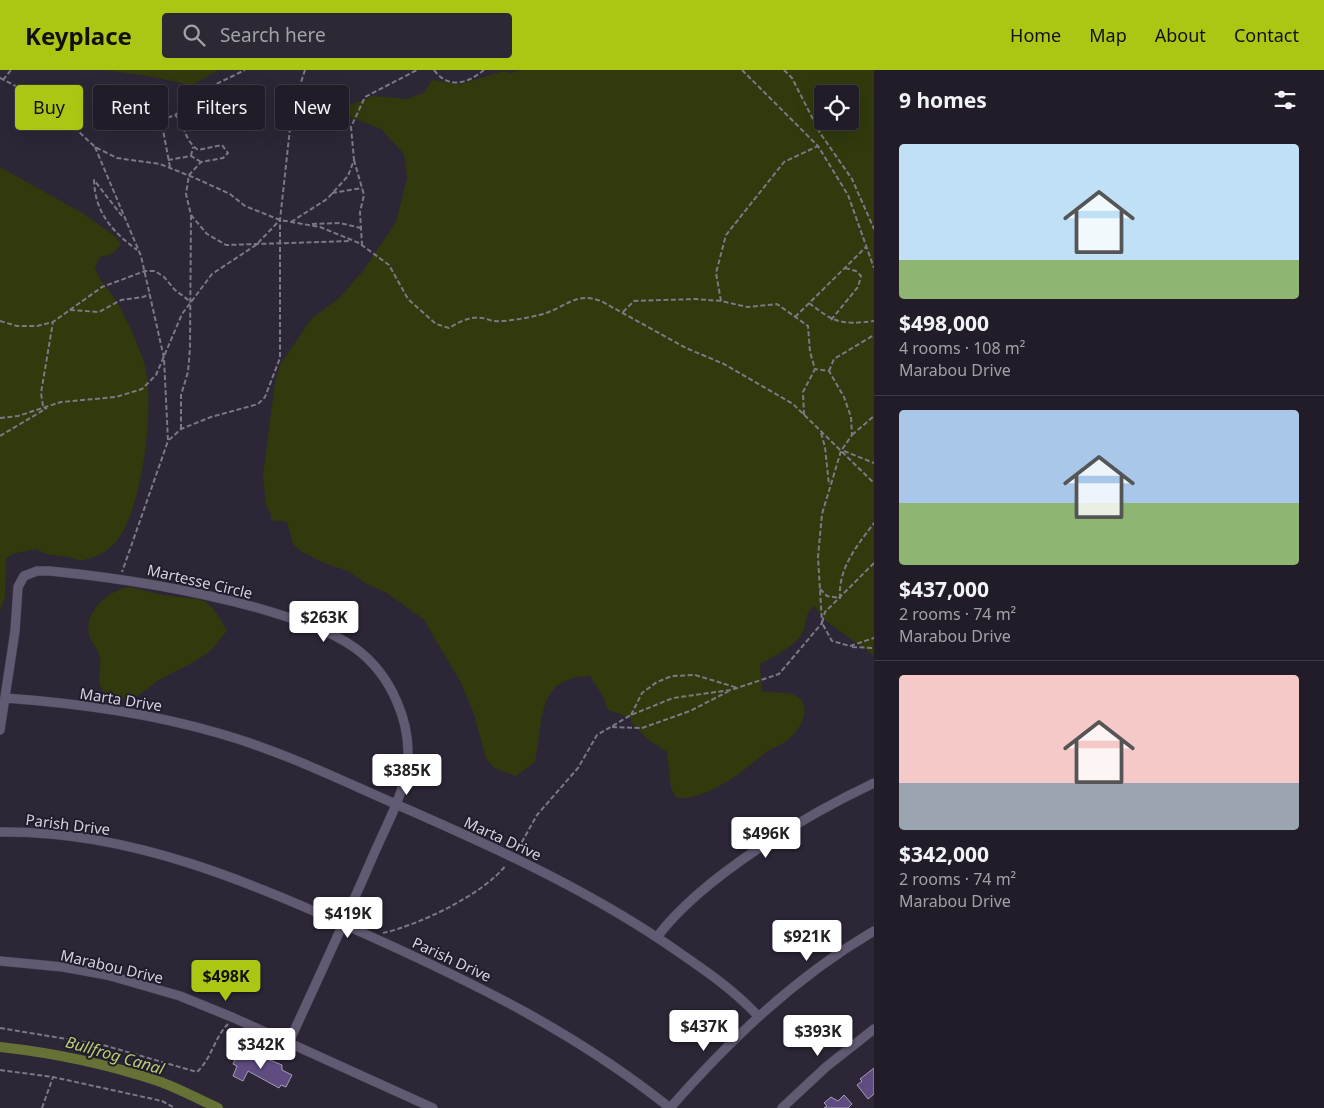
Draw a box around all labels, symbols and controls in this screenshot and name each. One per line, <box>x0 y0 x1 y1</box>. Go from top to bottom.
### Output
search box <box>162 13 512 58</box>
text: Keyplace <box>25 19 132 52</box>
icon: search <box>180 21 208 49</box>
text: Search here <box>220 22 326 48</box>
text: Home <box>1010 23 1061 47</box>
text: Map <box>1089 23 1127 47</box>
text: About <box>1155 23 1206 47</box>
text: Contact <box>1234 23 1299 47</box>
chip: Buy <box>15 85 83 130</box>
chip: Rent <box>93 85 168 130</box>
chip: Filters <box>178 85 265 130</box>
chip: New <box>275 85 349 130</box>
map controls <box>814 85 859 130</box>
button: locate <box>814 85 859 130</box>
text: 9 homes <box>899 86 987 114</box>
icon: filters <box>1271 86 1299 114</box>
icon: home <box>1054 177 1144 267</box>
text: $498,000 <box>899 309 989 337</box>
text: 4 rooms · 108 m² <box>899 337 1025 359</box>
text: Marabou Drive <box>899 359 1011 381</box>
icon: home <box>1054 442 1144 532</box>
street label: Martesse Circle <box>145 559 255 603</box>
text: $437,000 <box>899 575 989 603</box>
pin: $263K <box>289 600 359 643</box>
text: 2 rooms · 74 m² <box>899 603 1016 625</box>
text: $263K <box>300 606 348 628</box>
text: Marabou Drive <box>899 625 1011 647</box>
street label: Marta Drive <box>78 683 164 715</box>
icon: home <box>1054 707 1144 797</box>
pin: $385K <box>372 754 442 796</box>
text: $385K <box>383 759 431 781</box>
street label: Parish Drive <box>25 809 111 839</box>
street label: Marta Drive <box>461 811 545 865</box>
pin: $496K <box>731 816 801 859</box>
text: $496K <box>742 822 790 844</box>
text: $342,000 <box>899 840 989 868</box>
text: 2 rooms · 74 m² <box>899 868 1016 890</box>
text: Marabou Drive <box>899 890 1011 912</box>
pin: $419K <box>313 896 383 939</box>
text: $419K <box>324 902 372 924</box>
pin: $921K <box>772 920 842 962</box>
text: $921K <box>783 925 831 947</box>
street label: Parish Drive <box>409 932 495 986</box>
street label: Marabou Drive <box>59 944 165 988</box>
pin: $498K <box>191 960 261 1002</box>
text: $498K <box>202 965 250 987</box>
pin: $437K <box>669 1010 739 1052</box>
pin: $393K <box>783 1014 853 1057</box>
text: $437K <box>680 1015 728 1037</box>
text: $393K <box>794 1020 842 1042</box>
pin: $342K <box>226 1028 296 1070</box>
water label: Bullfrog Canal <box>63 1030 168 1080</box>
text: $342K <box>237 1033 285 1055</box>

